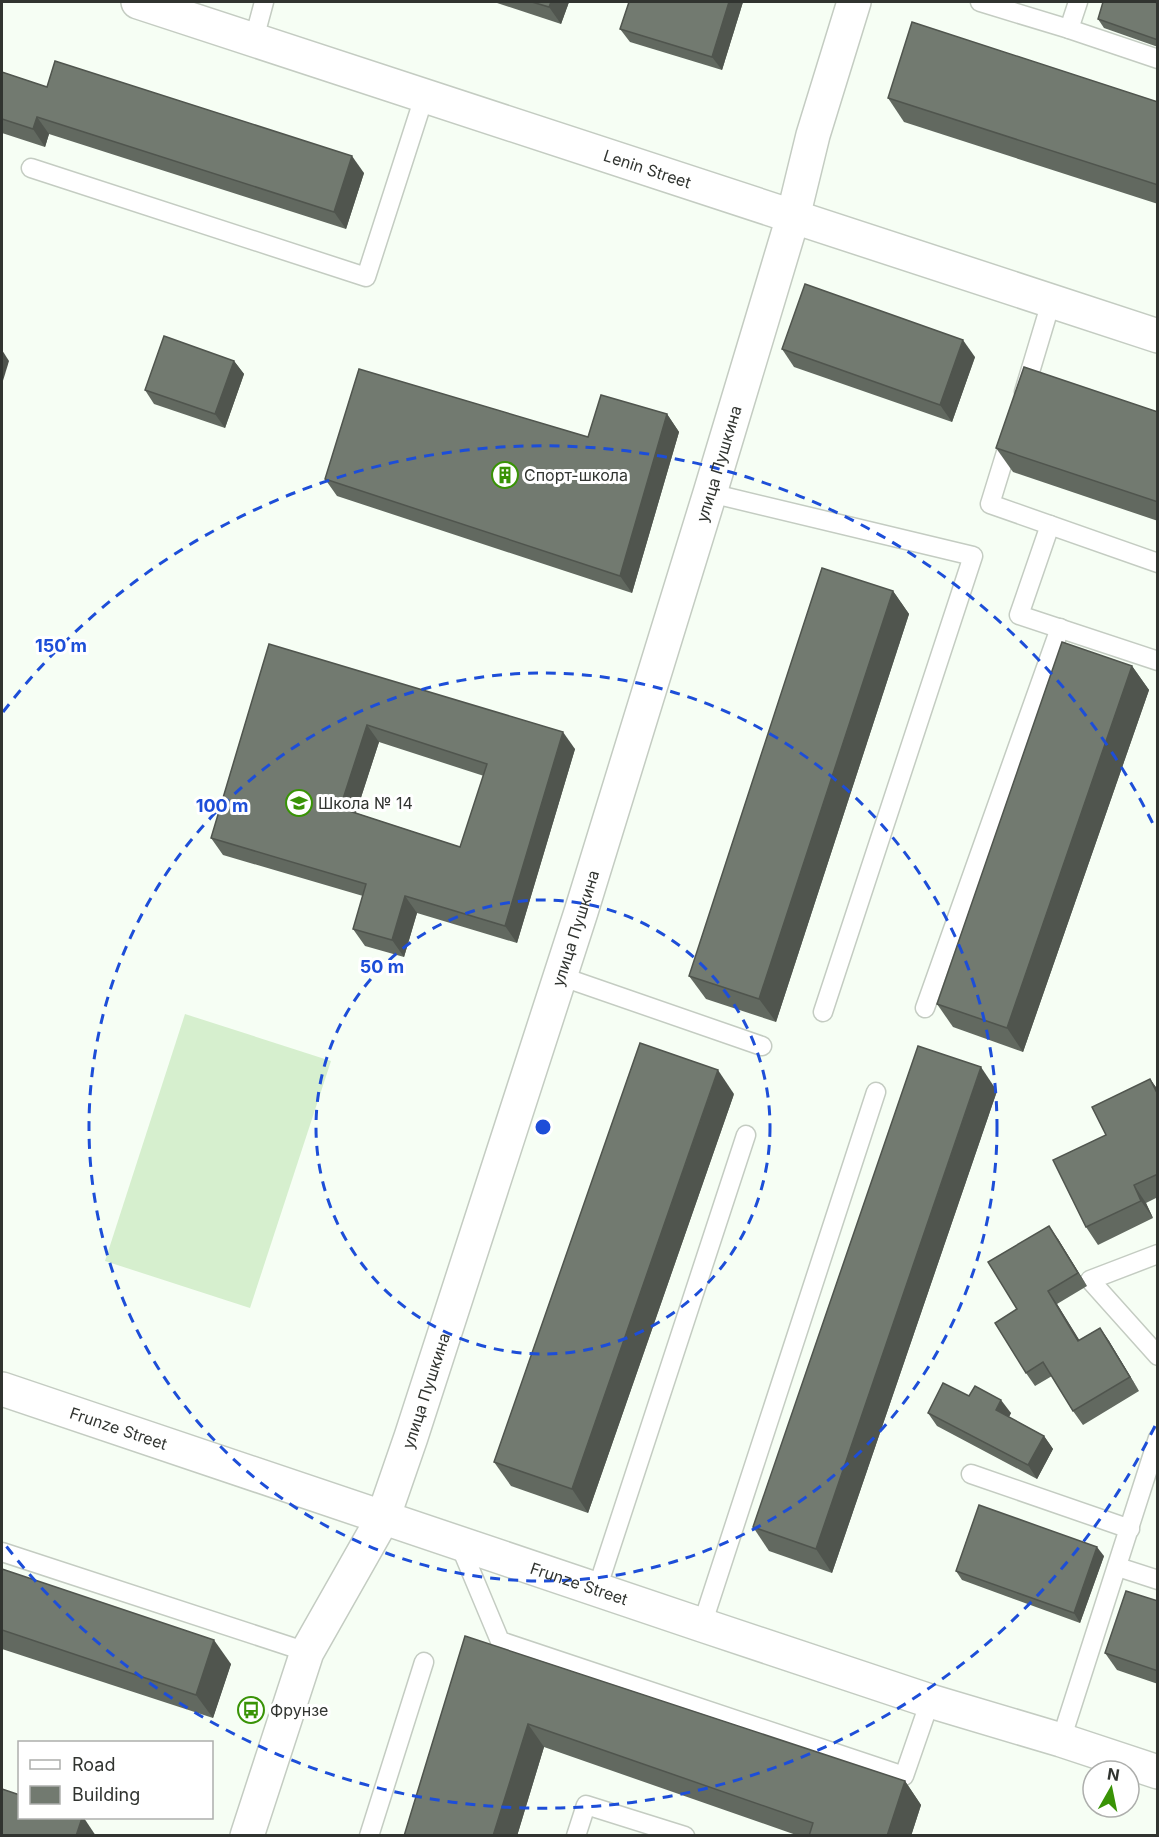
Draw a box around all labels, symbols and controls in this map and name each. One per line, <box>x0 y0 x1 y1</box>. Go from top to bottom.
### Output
street label: Lenin Street <box>601 145 694 192</box>
street label: улица Пушкина <box>692 403 746 525</box>
building icon: Спорт-школа <box>490 460 520 490</box>
place label: Спорт-школа <box>524 465 628 485</box>
text: 150 m <box>35 635 87 656</box>
school or university icon: Школа № 14 <box>284 788 314 818</box>
place label: Школа № 14 <box>318 793 413 813</box>
text: 100 m <box>196 795 248 816</box>
street label: улица Пушкина <box>548 868 603 989</box>
text: 50 m <box>360 956 404 977</box>
centre of rings <box>533 1117 553 1137</box>
street label: улица Пушкина <box>398 1330 454 1451</box>
street label: Frunze Street <box>67 1403 170 1454</box>
street label: Frunze Street <box>528 1558 630 1609</box>
bus stop icon: Фрунзе <box>236 1695 266 1725</box>
place label: Фрунзе <box>270 1700 328 1720</box>
legend <box>18 1741 213 1819</box>
text: Road <box>72 1754 115 1775</box>
north arrow <box>1081 1759 1141 1819</box>
text: N <box>1106 1763 1121 1785</box>
text: Building <box>72 1784 140 1805</box>

